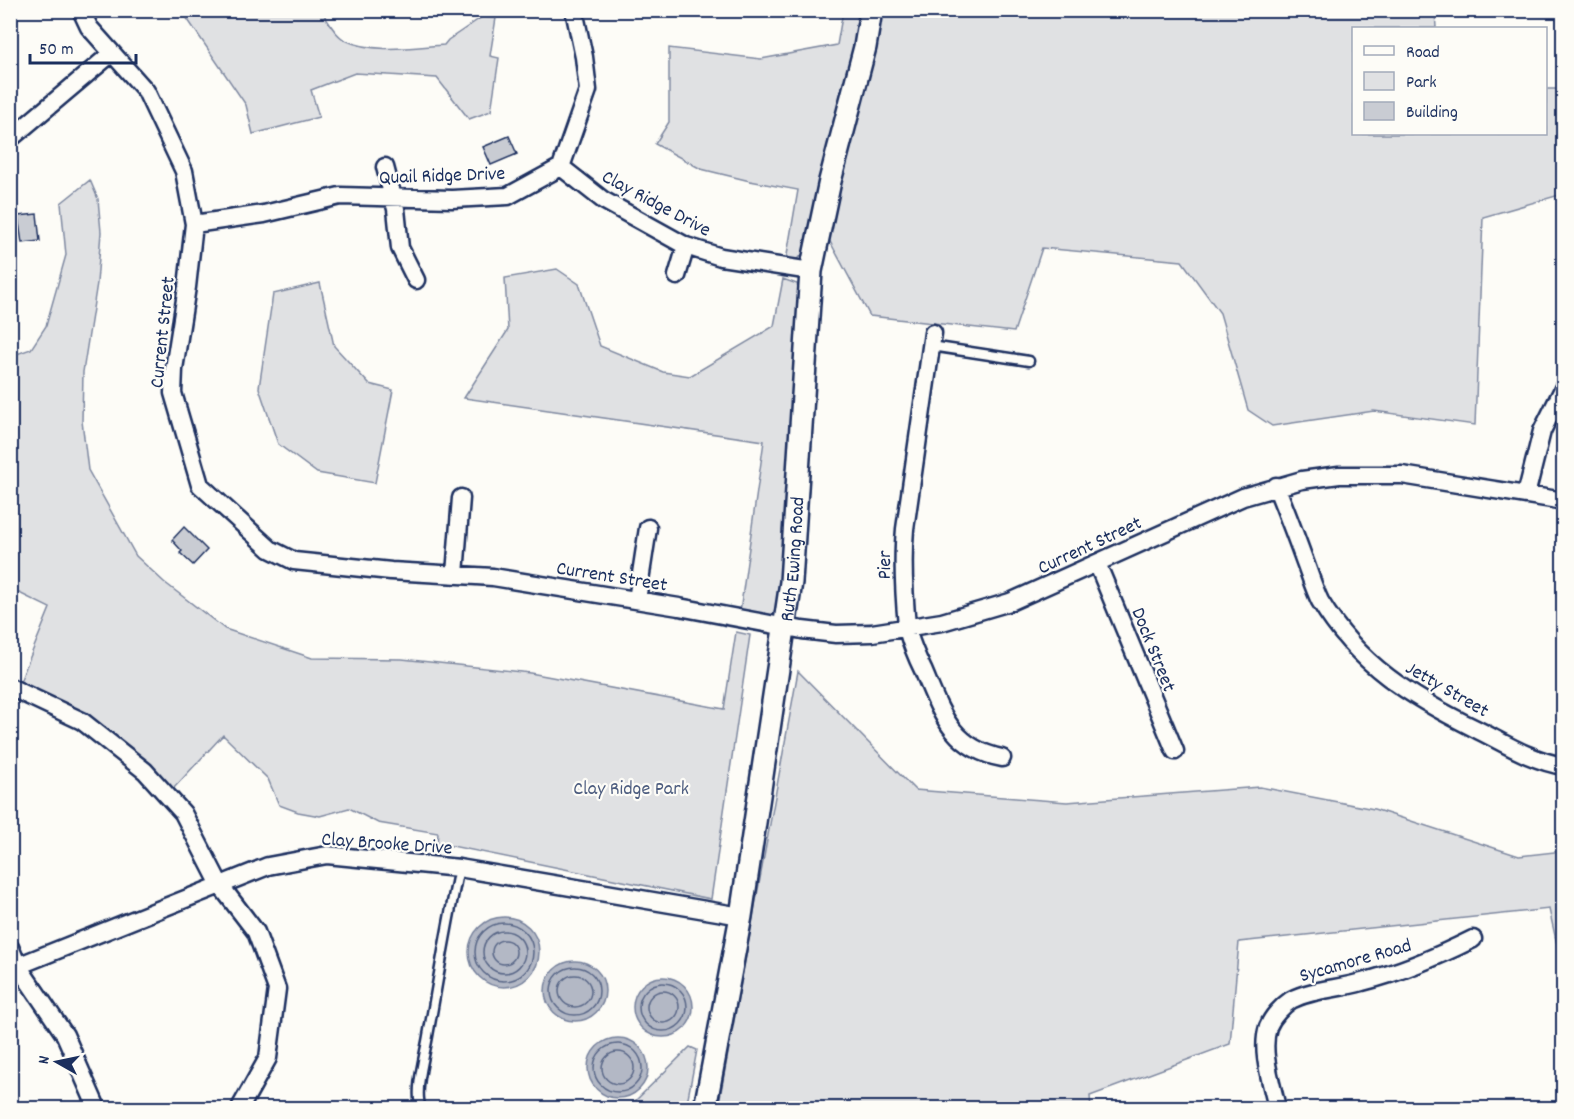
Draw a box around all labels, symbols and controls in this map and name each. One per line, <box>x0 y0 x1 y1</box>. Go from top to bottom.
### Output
scale bar <box>30 27 136 65</box>
legend <box>1352 27 1547 135</box>
text: 50 m <box>39 38 74 63</box>
text: Road <box>1406 41 1440 66</box>
text: Park <box>1406 71 1437 96</box>
text: Building <box>1406 101 1458 126</box>
street label: Quail Ridge Drive <box>379 161 506 193</box>
street label: Clay Ridge Drive <box>596 164 715 245</box>
street label: Current Street <box>144 275 184 389</box>
street label: Ruth Ewing Road <box>774 496 813 624</box>
street label: Current Street <box>1034 510 1147 583</box>
street label: Pier <box>872 550 900 580</box>
street label: Current Street <box>554 555 669 601</box>
street label: Dock Street <box>1123 604 1182 696</box>
street label: Jetty Street <box>1400 655 1493 726</box>
park label: Clay Ridge Park <box>573 776 689 804</box>
street label: Clay Brooke Drive <box>320 826 454 864</box>
street label: Sycamore Road <box>1297 933 1415 991</box>
north arrow <box>27 1032 87 1092</box>
text: N <box>33 1054 57 1066</box>

